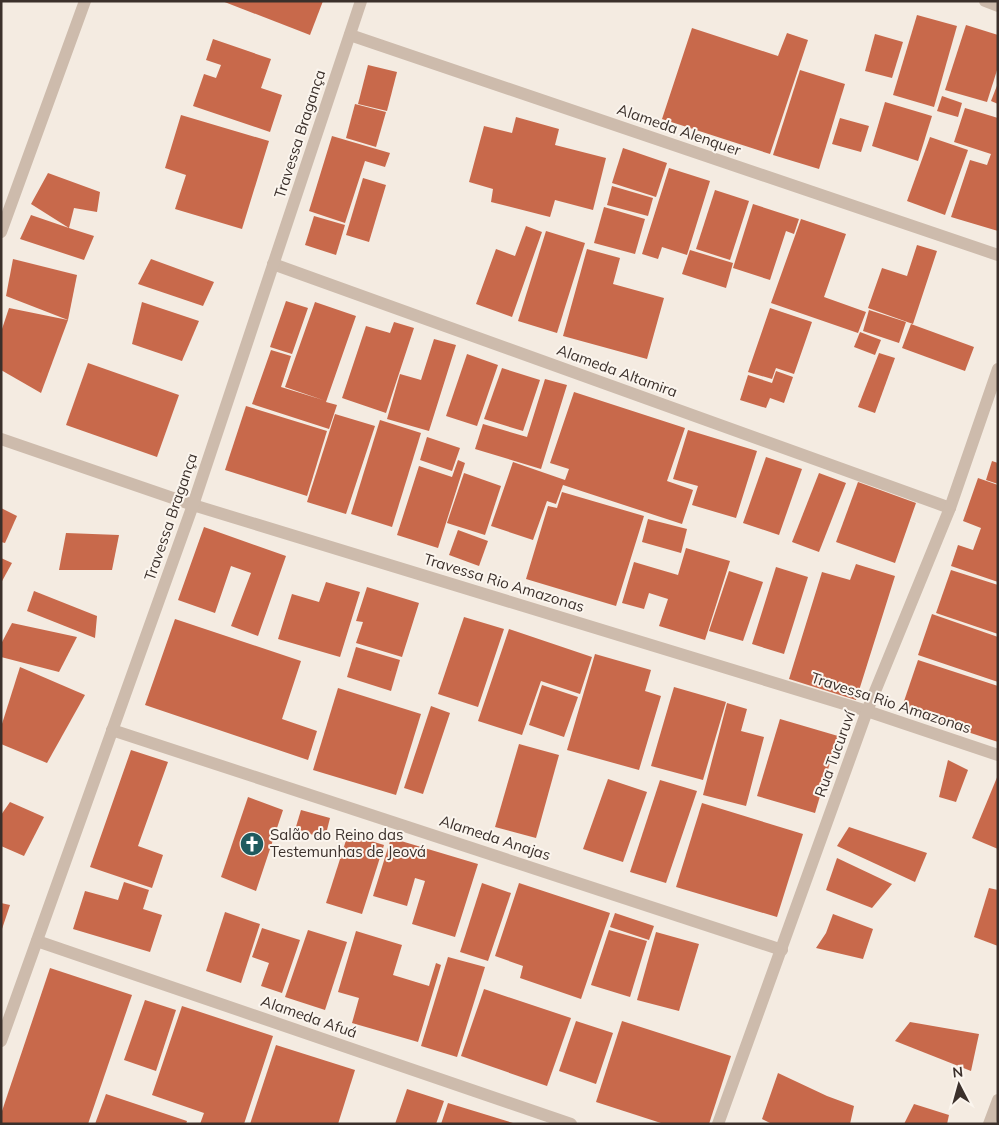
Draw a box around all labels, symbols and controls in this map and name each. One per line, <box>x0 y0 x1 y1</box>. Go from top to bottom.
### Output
street label: Travessa Bragança <box>270 67 329 200</box>
street label: Alameda Alenquer <box>615 99 744 160</box>
street label: Alameda Altamira <box>554 340 680 401</box>
street label: Travessa Bragança <box>140 450 201 583</box>
street label: Travessa Rio Amazonas <box>421 549 587 616</box>
street label: Travessa Rio Amazonas <box>809 668 974 737</box>
street label: Rua Tucuruví <box>810 707 859 800</box>
street label: Alameda Anajas <box>437 811 553 864</box>
place label: Salão do Reino das Testemunhas de Jeová <box>270 825 426 861</box>
church icon: Salão do Reino das Testemunhas de Jeová <box>239 831 265 857</box>
street label: Alameda Afuá <box>259 991 360 1042</box>
north arrow <box>934 1060 984 1110</box>
text: N <box>951 1063 964 1082</box>

